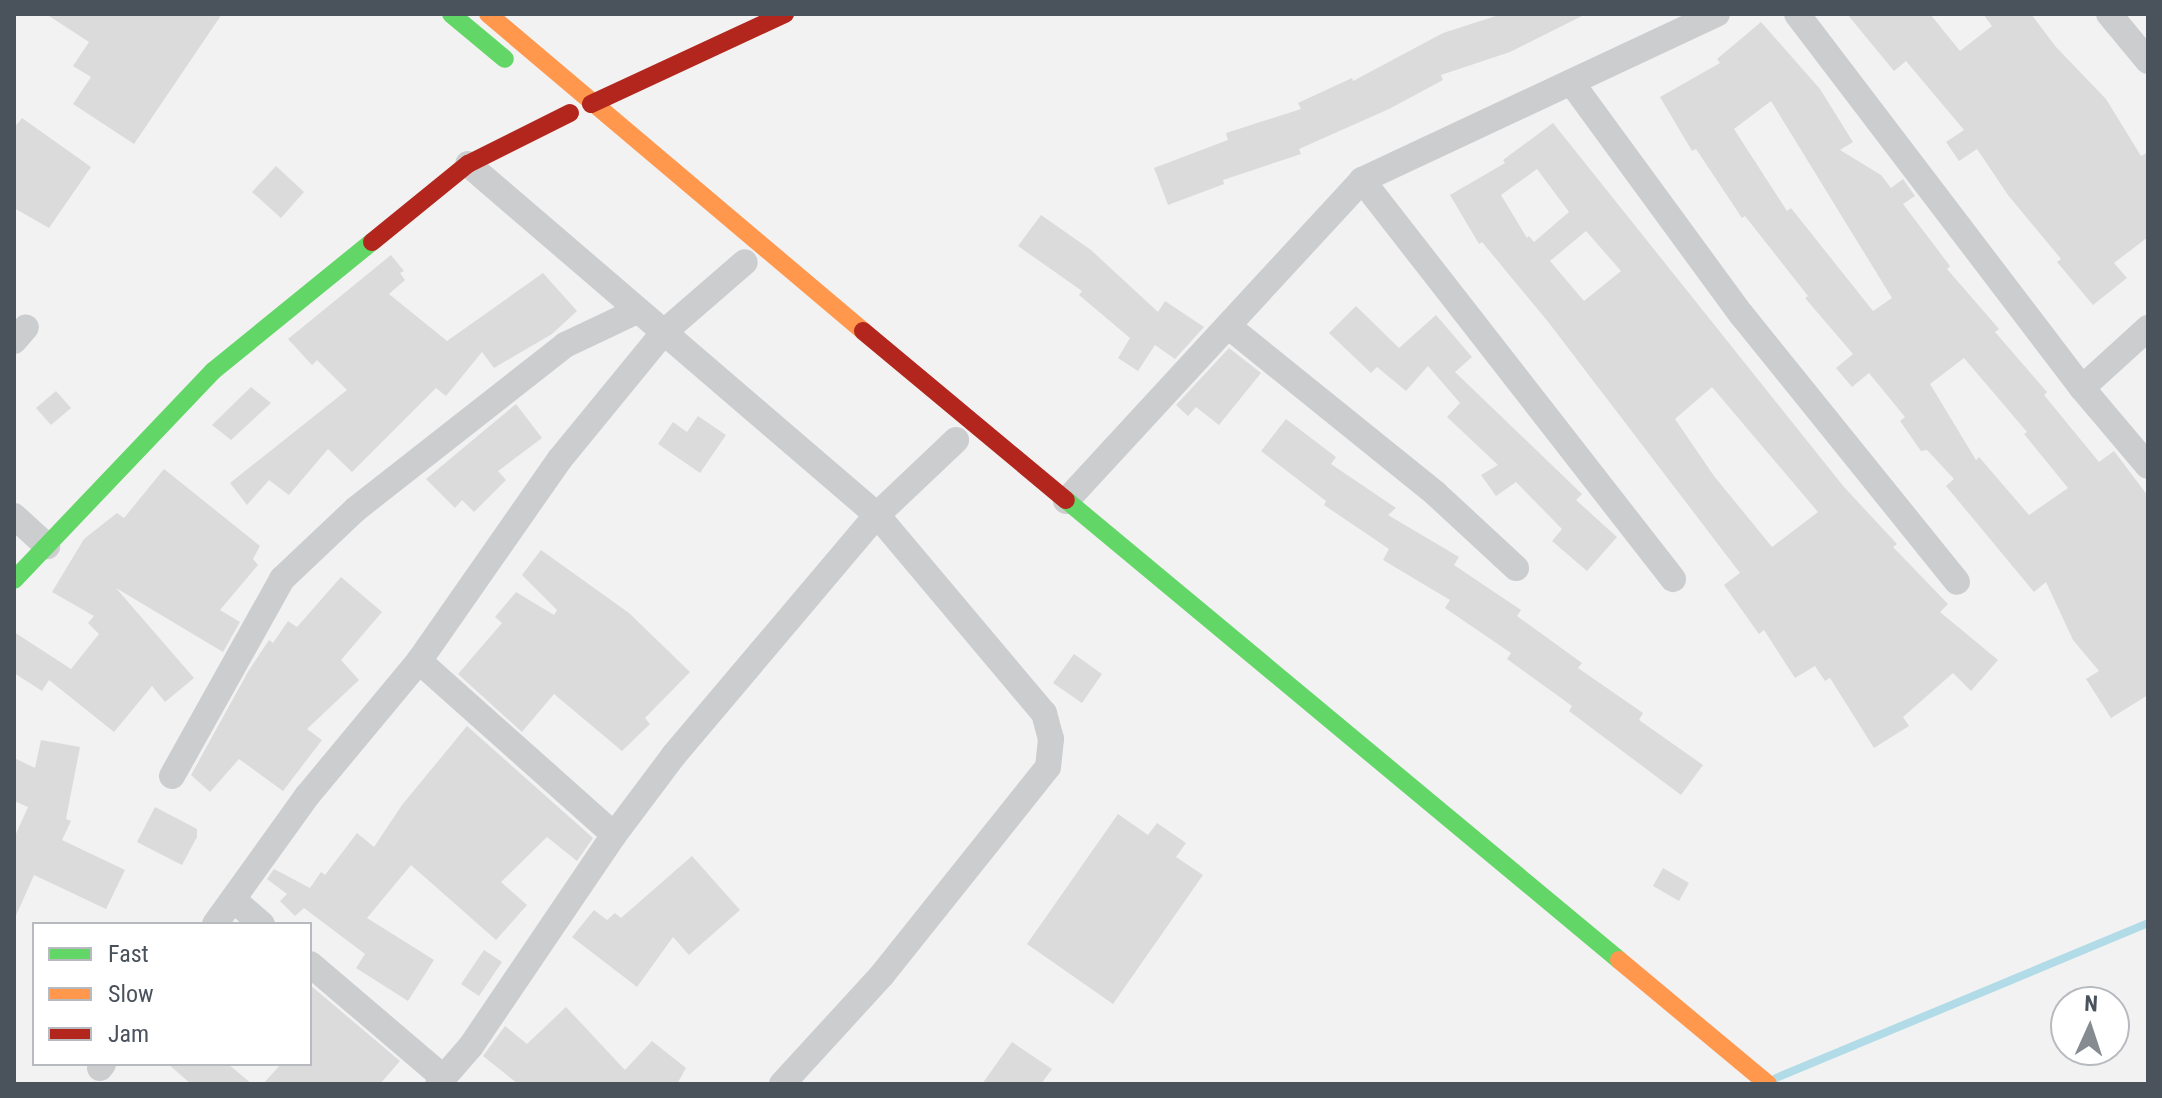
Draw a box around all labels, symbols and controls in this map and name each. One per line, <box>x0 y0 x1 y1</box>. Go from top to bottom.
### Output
legend <box>32 922 312 1066</box>
text: Fast <box>108 940 149 968</box>
text: Slow <box>108 980 154 1008</box>
north arrow <box>2050 986 2130 1066</box>
text: N <box>2084 991 2099 1016</box>
text: Jam <box>108 1020 149 1048</box>

